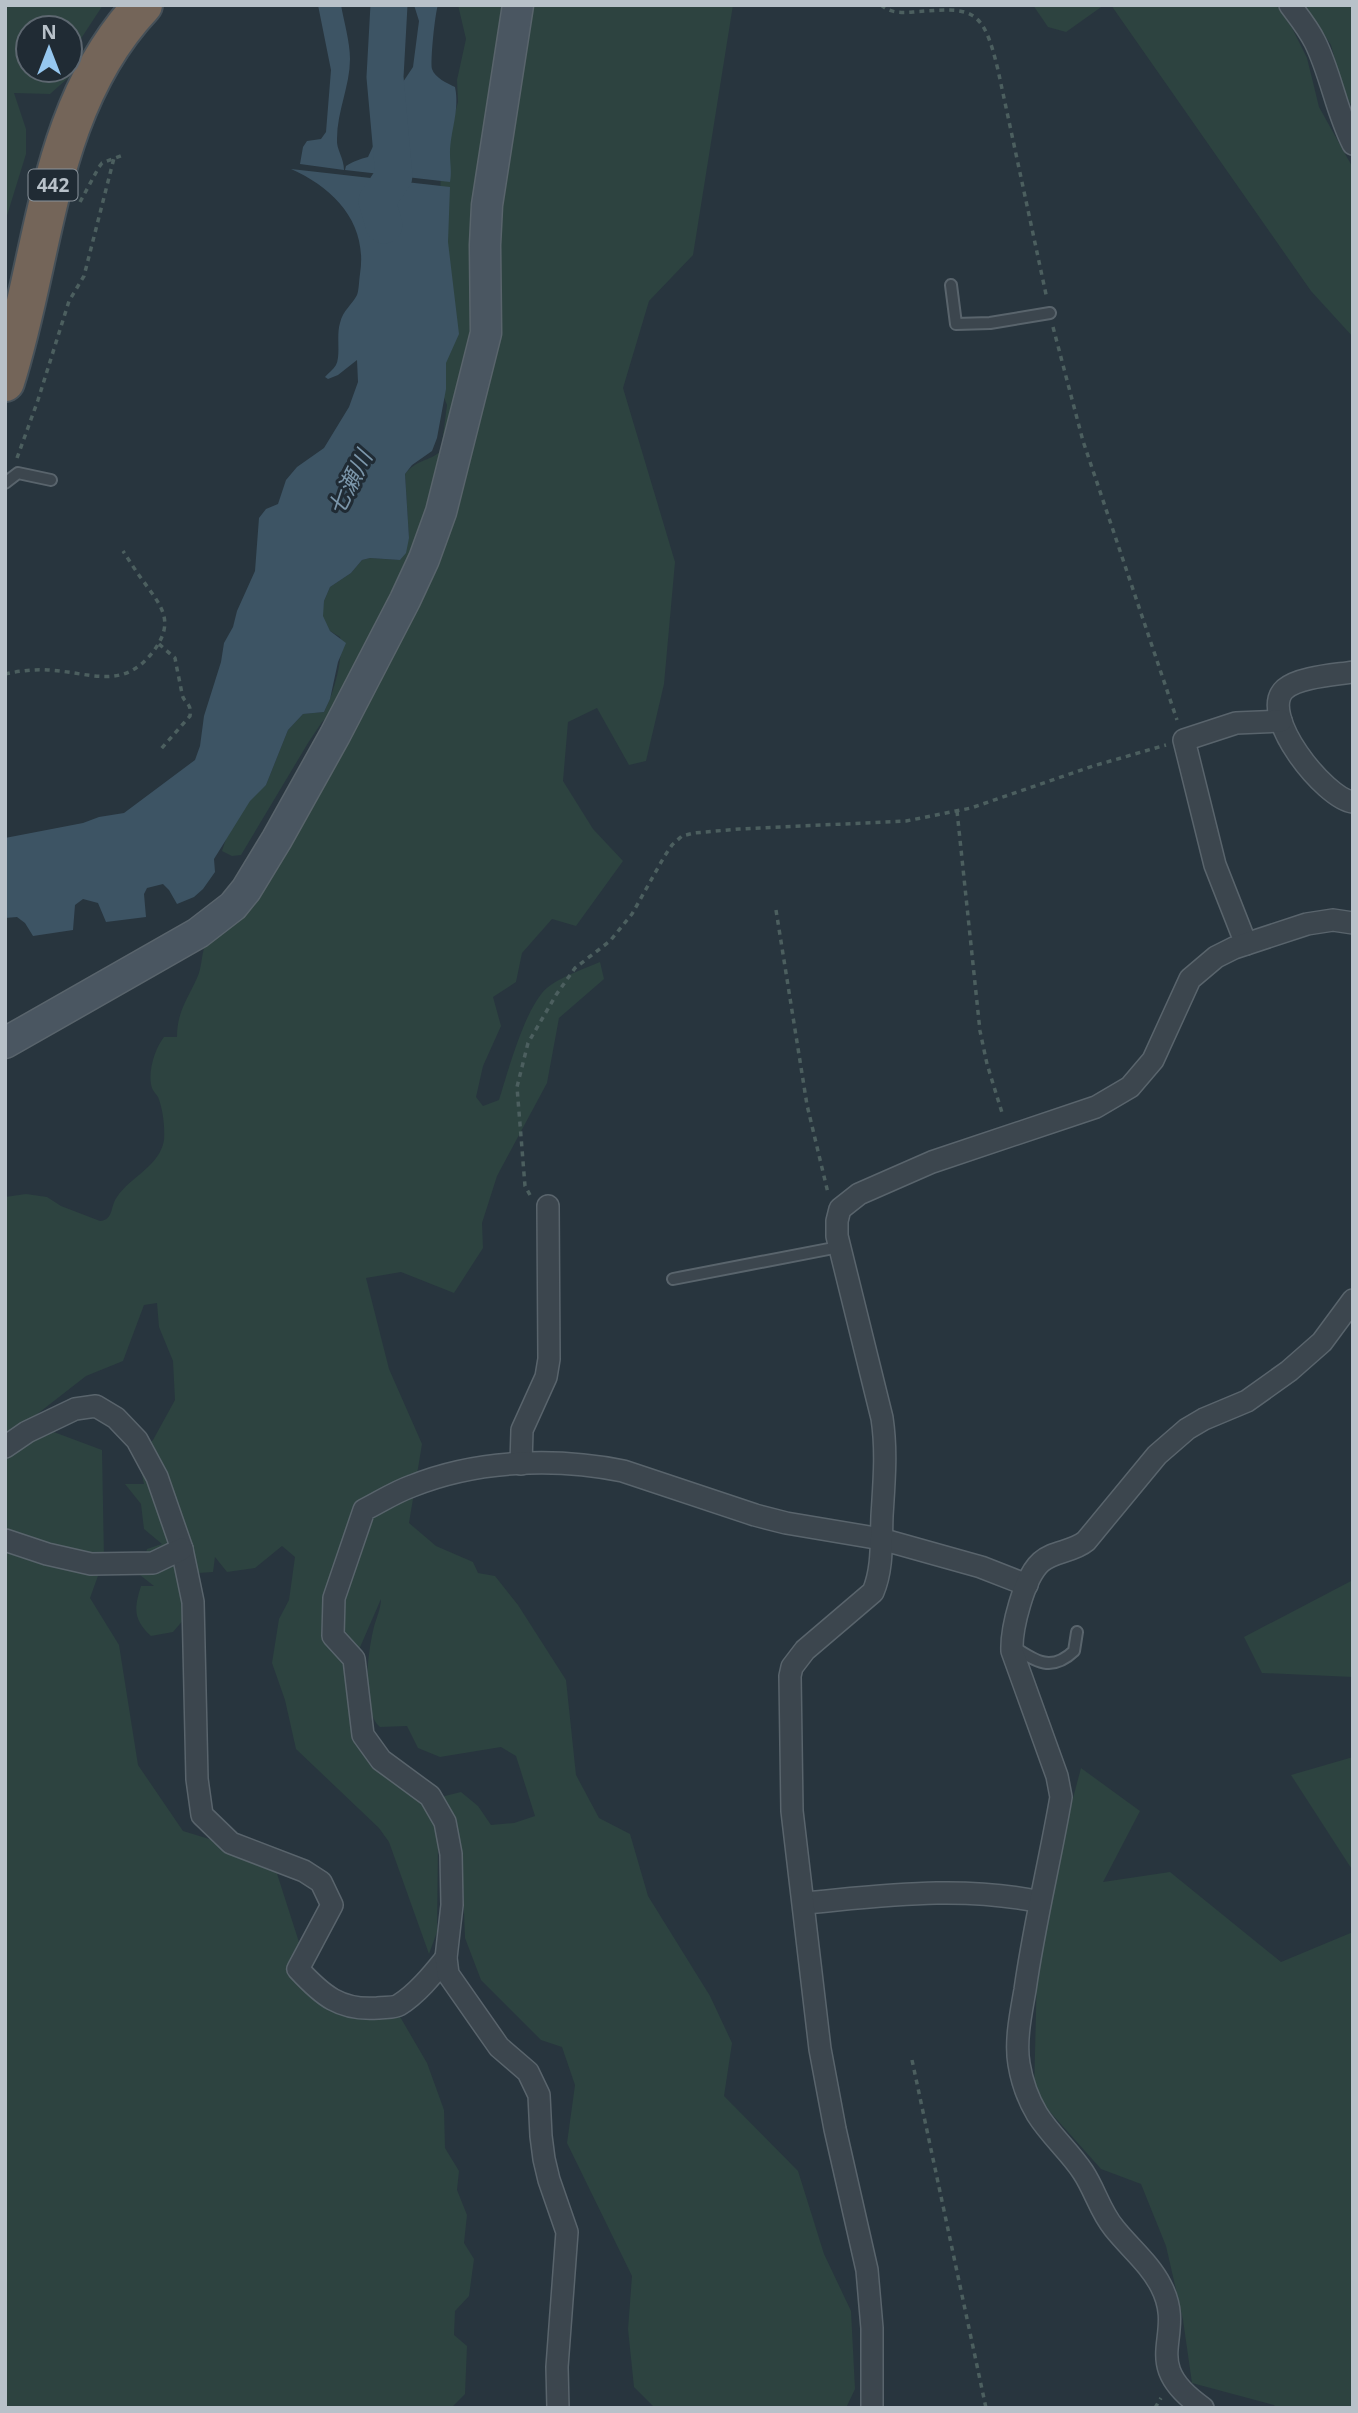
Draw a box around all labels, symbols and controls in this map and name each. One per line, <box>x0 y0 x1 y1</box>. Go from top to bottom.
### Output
north arrow <box>14 14 84 84</box>
text: N <box>41 19 57 45</box>
road number: 442 <box>28 169 78 200</box>
water label: 七瀬川 <box>319 442 380 521</box>

